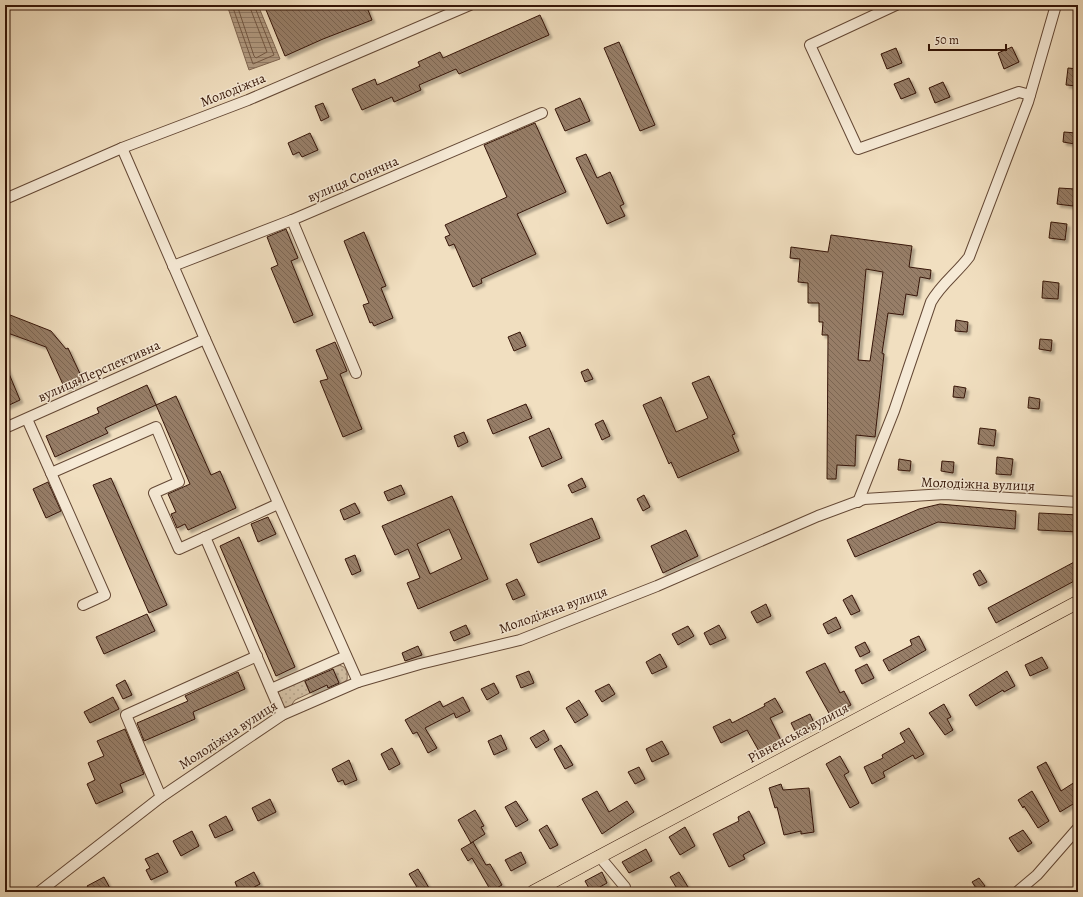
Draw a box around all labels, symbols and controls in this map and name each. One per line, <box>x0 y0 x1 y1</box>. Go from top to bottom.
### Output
scale bar <box>929 26 1006 52</box>
text: 50 m <box>935 32 959 48</box>
street label: Молодіжна <box>198 68 269 112</box>
street label: вулиця Сонячна <box>305 151 402 207</box>
street label: вулиця Перспективна <box>35 335 164 407</box>
street label: Молодіжна вулиця <box>921 473 1036 495</box>
street label: Молодіжна вулиця <box>496 581 610 638</box>
street label: Молодіжна вулиця <box>175 696 281 774</box>
street label: Рівненська вулиця <box>744 698 852 768</box>

